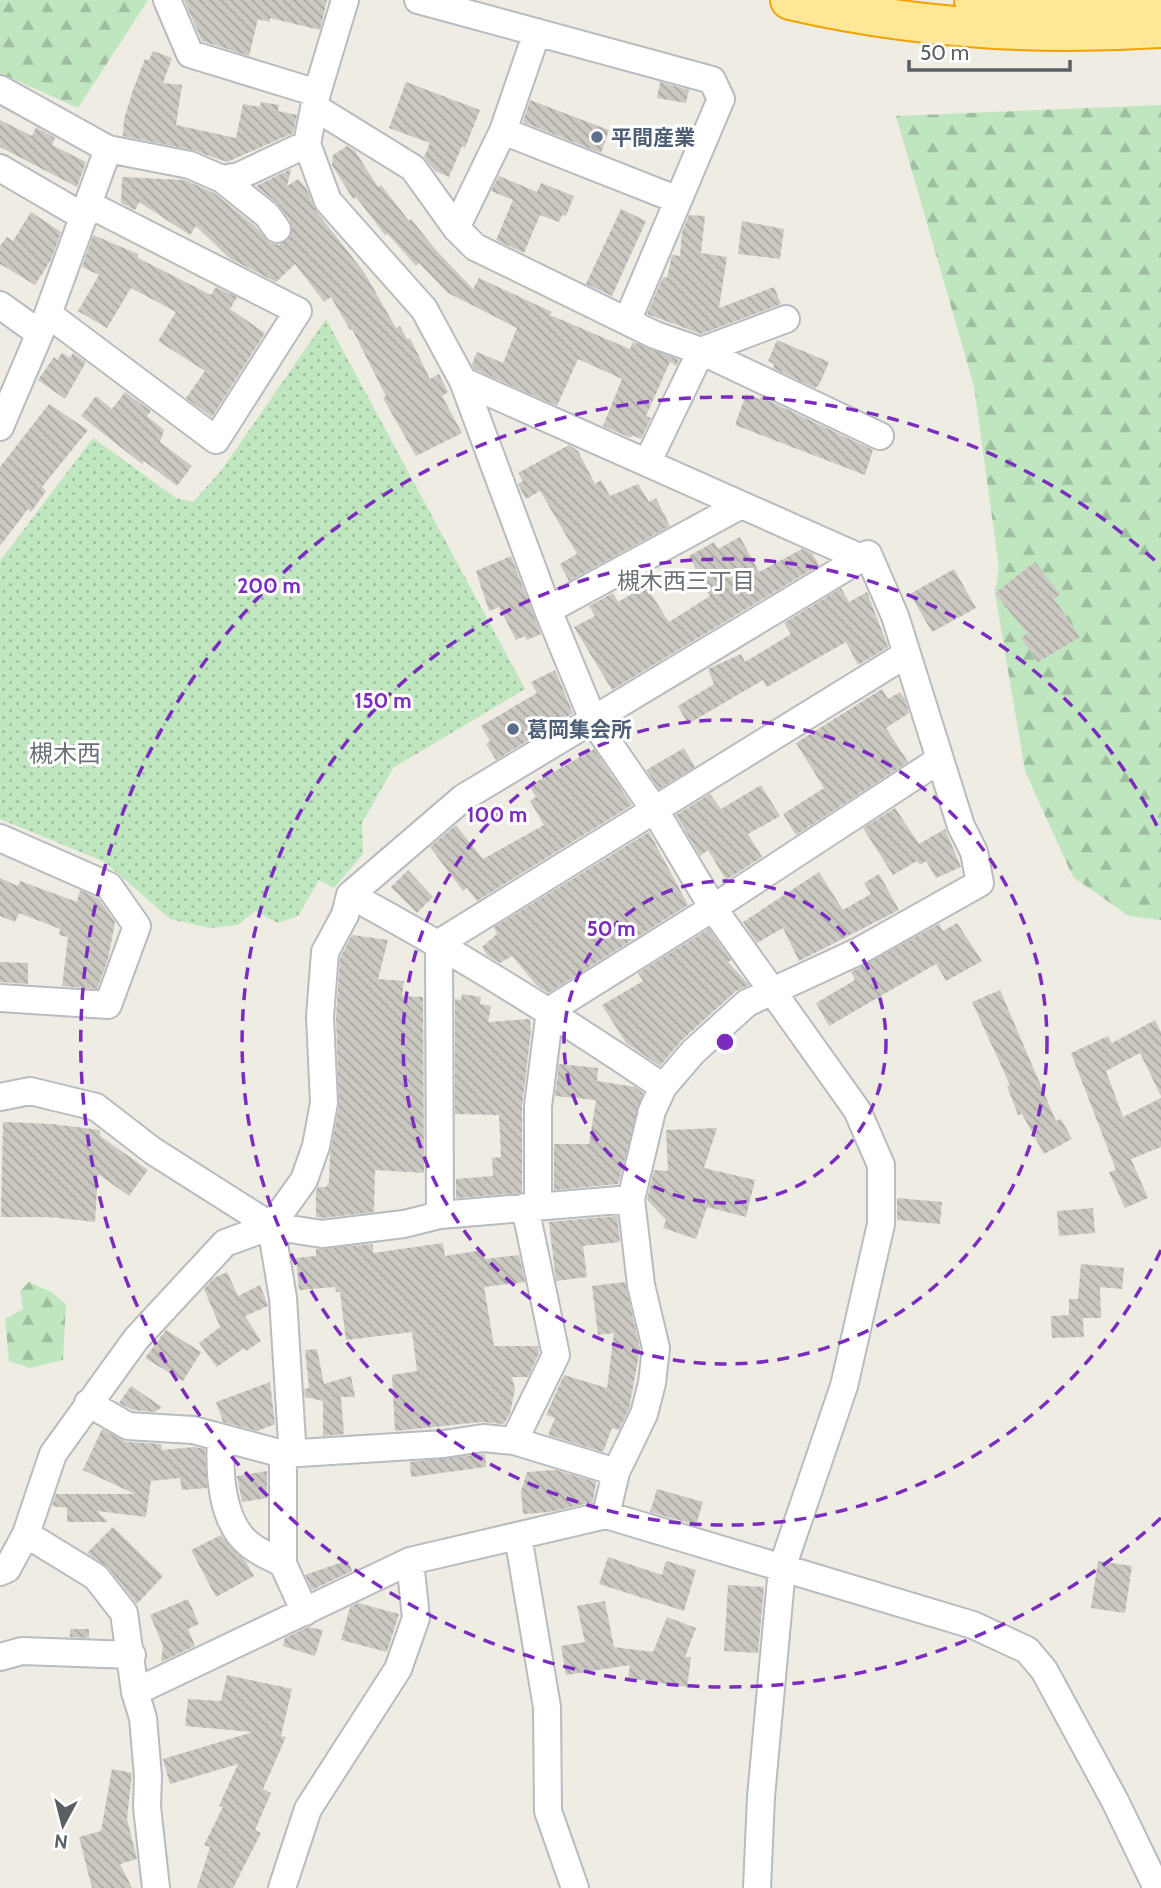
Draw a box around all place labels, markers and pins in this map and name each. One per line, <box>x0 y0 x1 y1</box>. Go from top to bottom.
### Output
place label: 平間産業 <box>611 125 695 150</box>
marker: 平間産業 <box>589 129 605 145</box>
place label: 葛岡集会所 <box>527 717 632 742</box>
marker: 葛岡集会所 <box>505 721 521 737</box>
centre of rings <box>713 1030 737 1054</box>

